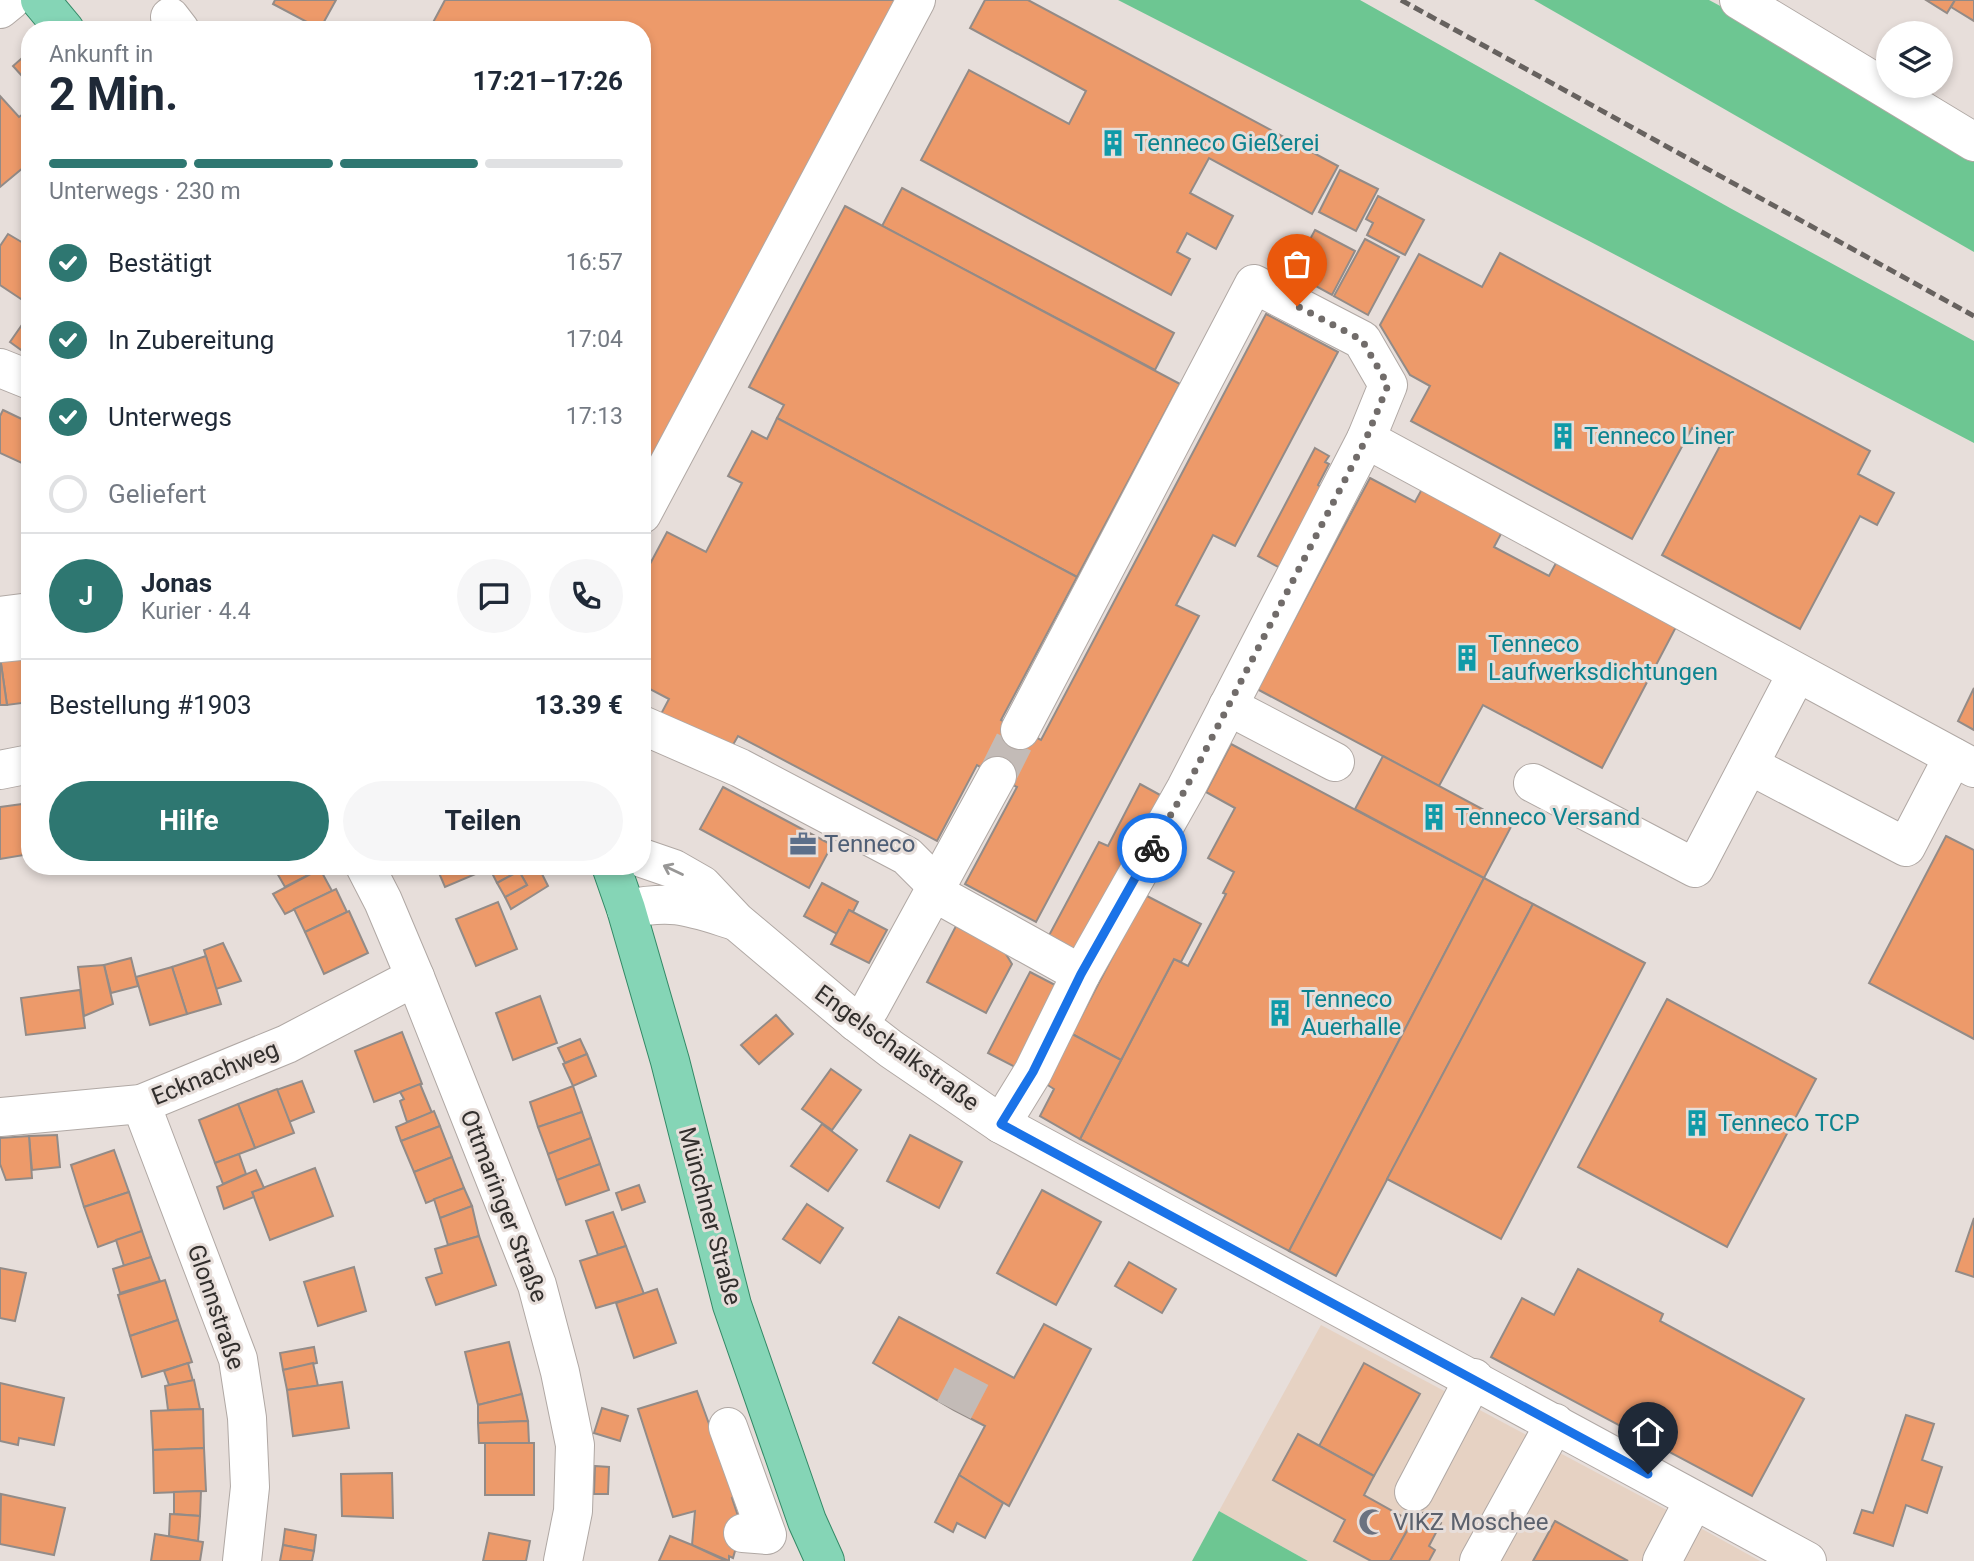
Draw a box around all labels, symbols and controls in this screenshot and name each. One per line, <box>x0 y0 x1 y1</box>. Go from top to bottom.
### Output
map controls <box>1876 21 1953 98</box>
button: layers <box>1876 21 1953 98</box>
text: Ankunft in <box>49 41 153 68</box>
text: 17:21–17:26 <box>473 66 623 96</box>
text: 2 Min. <box>49 67 178 121</box>
building icon: Tenneco Gießerei <box>1098 128 1128 158</box>
place label: Tenneco Gießerei <box>1134 129 1320 157</box>
text: Unterwegs · 230 m <box>49 178 241 205</box>
pin <box>1267 234 1327 306</box>
icon: check <box>49 244 87 282</box>
icon: bag <box>1278 245 1316 283</box>
text: Bestätigt <box>108 248 212 278</box>
text: 16:57 <box>566 249 623 276</box>
icon: check <box>49 321 87 359</box>
text: In Zubereitung <box>108 325 274 355</box>
text: 17:04 <box>566 326 623 353</box>
icon: check <box>49 398 87 436</box>
text: Unterwegs <box>108 402 232 432</box>
text: 17:13 <box>566 403 623 430</box>
building icon: Tenneco Liner <box>1548 421 1578 451</box>
place label: Tenneco Liner <box>1584 422 1734 450</box>
text: Geliefert <box>108 479 206 509</box>
button: chat <box>457 559 531 633</box>
button: phone <box>549 559 623 633</box>
text: Jonas <box>141 568 212 598</box>
text: J <box>79 581 93 611</box>
text: Kurier · 4.4 <box>141 598 251 625</box>
place label: Tenneco Laufwerksdichtungen <box>1488 630 1718 686</box>
building icon: Tenneco Laufwerksdichtungen <box>1452 643 1482 673</box>
text: Bestellung #1903 <box>49 690 252 720</box>
text: 13.39 € <box>534 690 623 720</box>
button: Hilfe <box>49 781 329 861</box>
button: Teilen <box>343 781 623 861</box>
building icon: Tenneco Versand <box>1419 802 1449 832</box>
place label: Tenneco Versand <box>1455 803 1640 831</box>
courier <box>1117 813 1187 883</box>
office icon: Tenneco <box>788 829 818 859</box>
icon: bike <box>1133 829 1171 867</box>
place label: Tenneco <box>824 830 915 858</box>
one-way arrow <box>663 863 684 876</box>
street label: Engelschalkstraße <box>809 979 985 1117</box>
place label: Tenneco Auerhalle <box>1301 985 1401 1041</box>
building icon: Tenneco Auerhalle <box>1265 998 1295 1028</box>
street label: Ecknachweg <box>147 1035 283 1111</box>
street label: Ottmaringer Straße <box>454 1106 554 1306</box>
building icon: Tenneco TCP <box>1682 1108 1712 1138</box>
place label: Tenneco TCP <box>1718 1109 1860 1137</box>
street label: Münchner Straße <box>673 1124 747 1308</box>
street label: Glonnstraße <box>182 1241 250 1373</box>
pin <box>1618 1402 1678 1474</box>
icon: home <box>1629 1413 1667 1451</box>
mosque icon: VIKZ Moschee <box>1357 1507 1387 1537</box>
place label: VIKZ Moschee <box>1393 1508 1548 1536</box>

